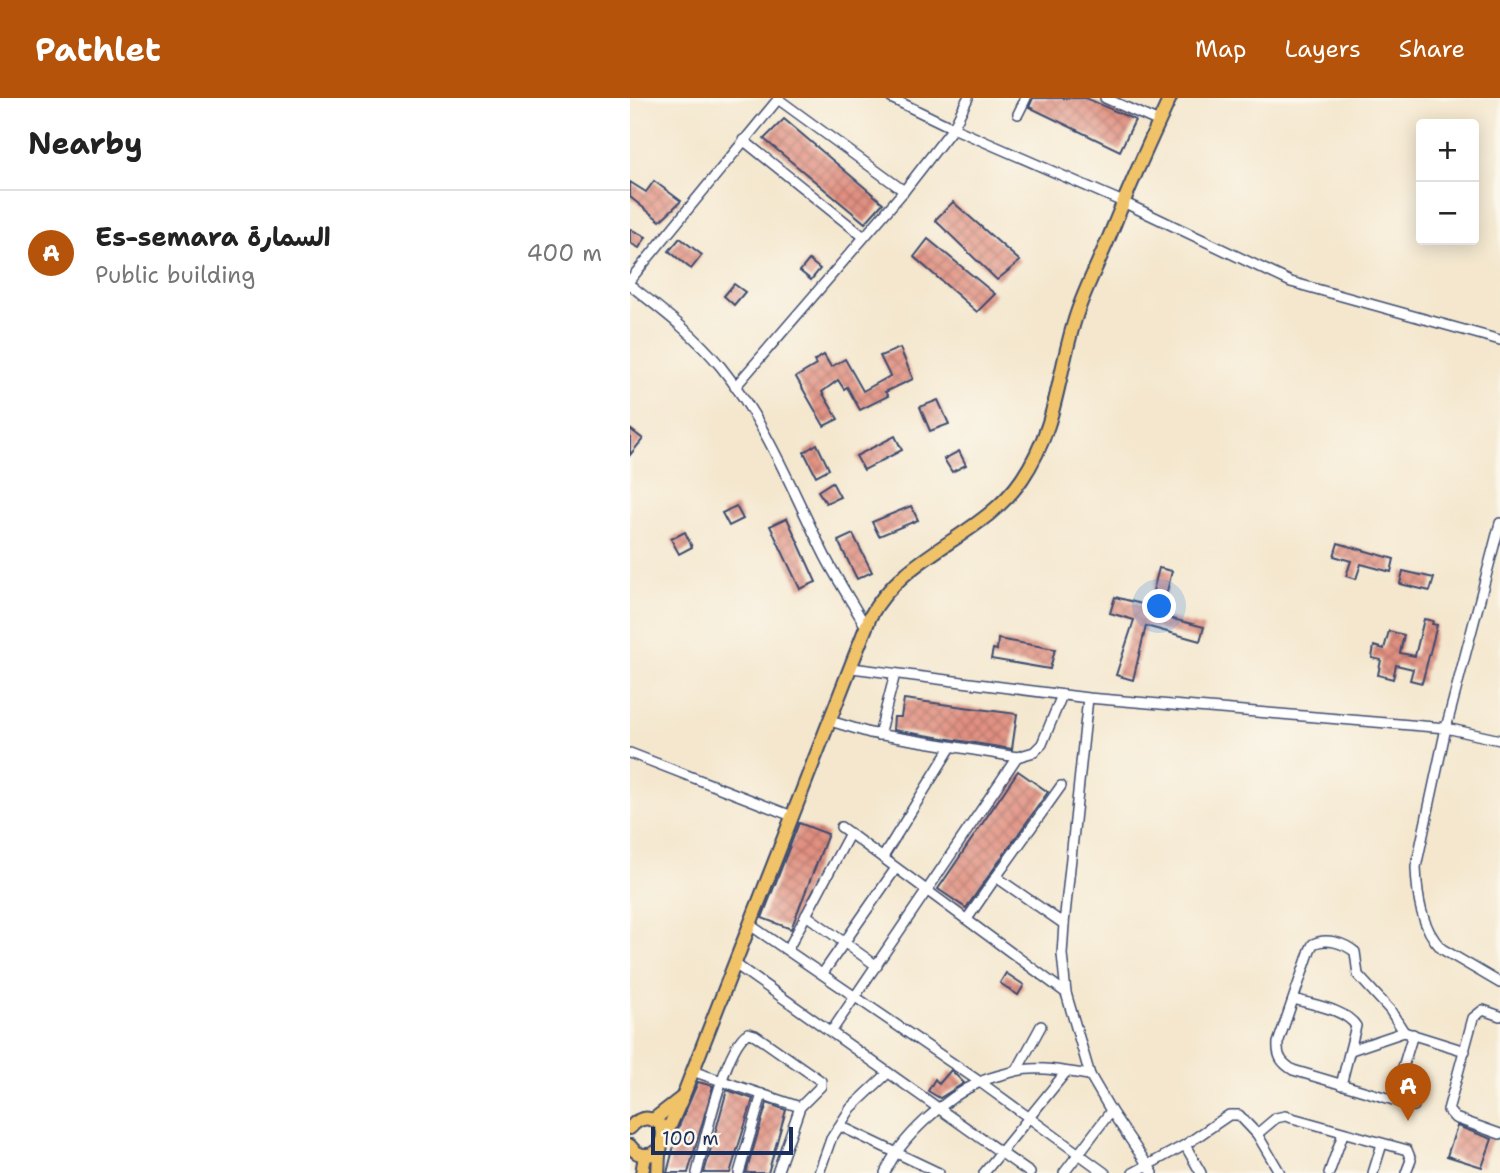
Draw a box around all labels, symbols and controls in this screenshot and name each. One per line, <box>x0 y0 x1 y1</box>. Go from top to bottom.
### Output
text: Pathlet <box>35 27 161 72</box>
text: Map <box>1195 33 1246 65</box>
text: Layers <box>1284 33 1361 65</box>
text: Share <box>1399 33 1465 65</box>
map controls <box>1416 119 1479 245</box>
button: + <box>1416 119 1479 182</box>
text: Nearby <box>28 123 143 164</box>
button: − <box>1416 182 1479 245</box>
text: Es-semara السمارة <box>95 219 331 254</box>
text: A <box>42 238 60 268</box>
text: 400 m <box>526 238 602 268</box>
text: Public building <box>95 260 255 290</box>
your location <box>1142 589 1176 623</box>
pin: A <box>1385 1063 1431 1121</box>
scale bar <box>651 1124 793 1156</box>
text: 100 m <box>662 1126 719 1151</box>

